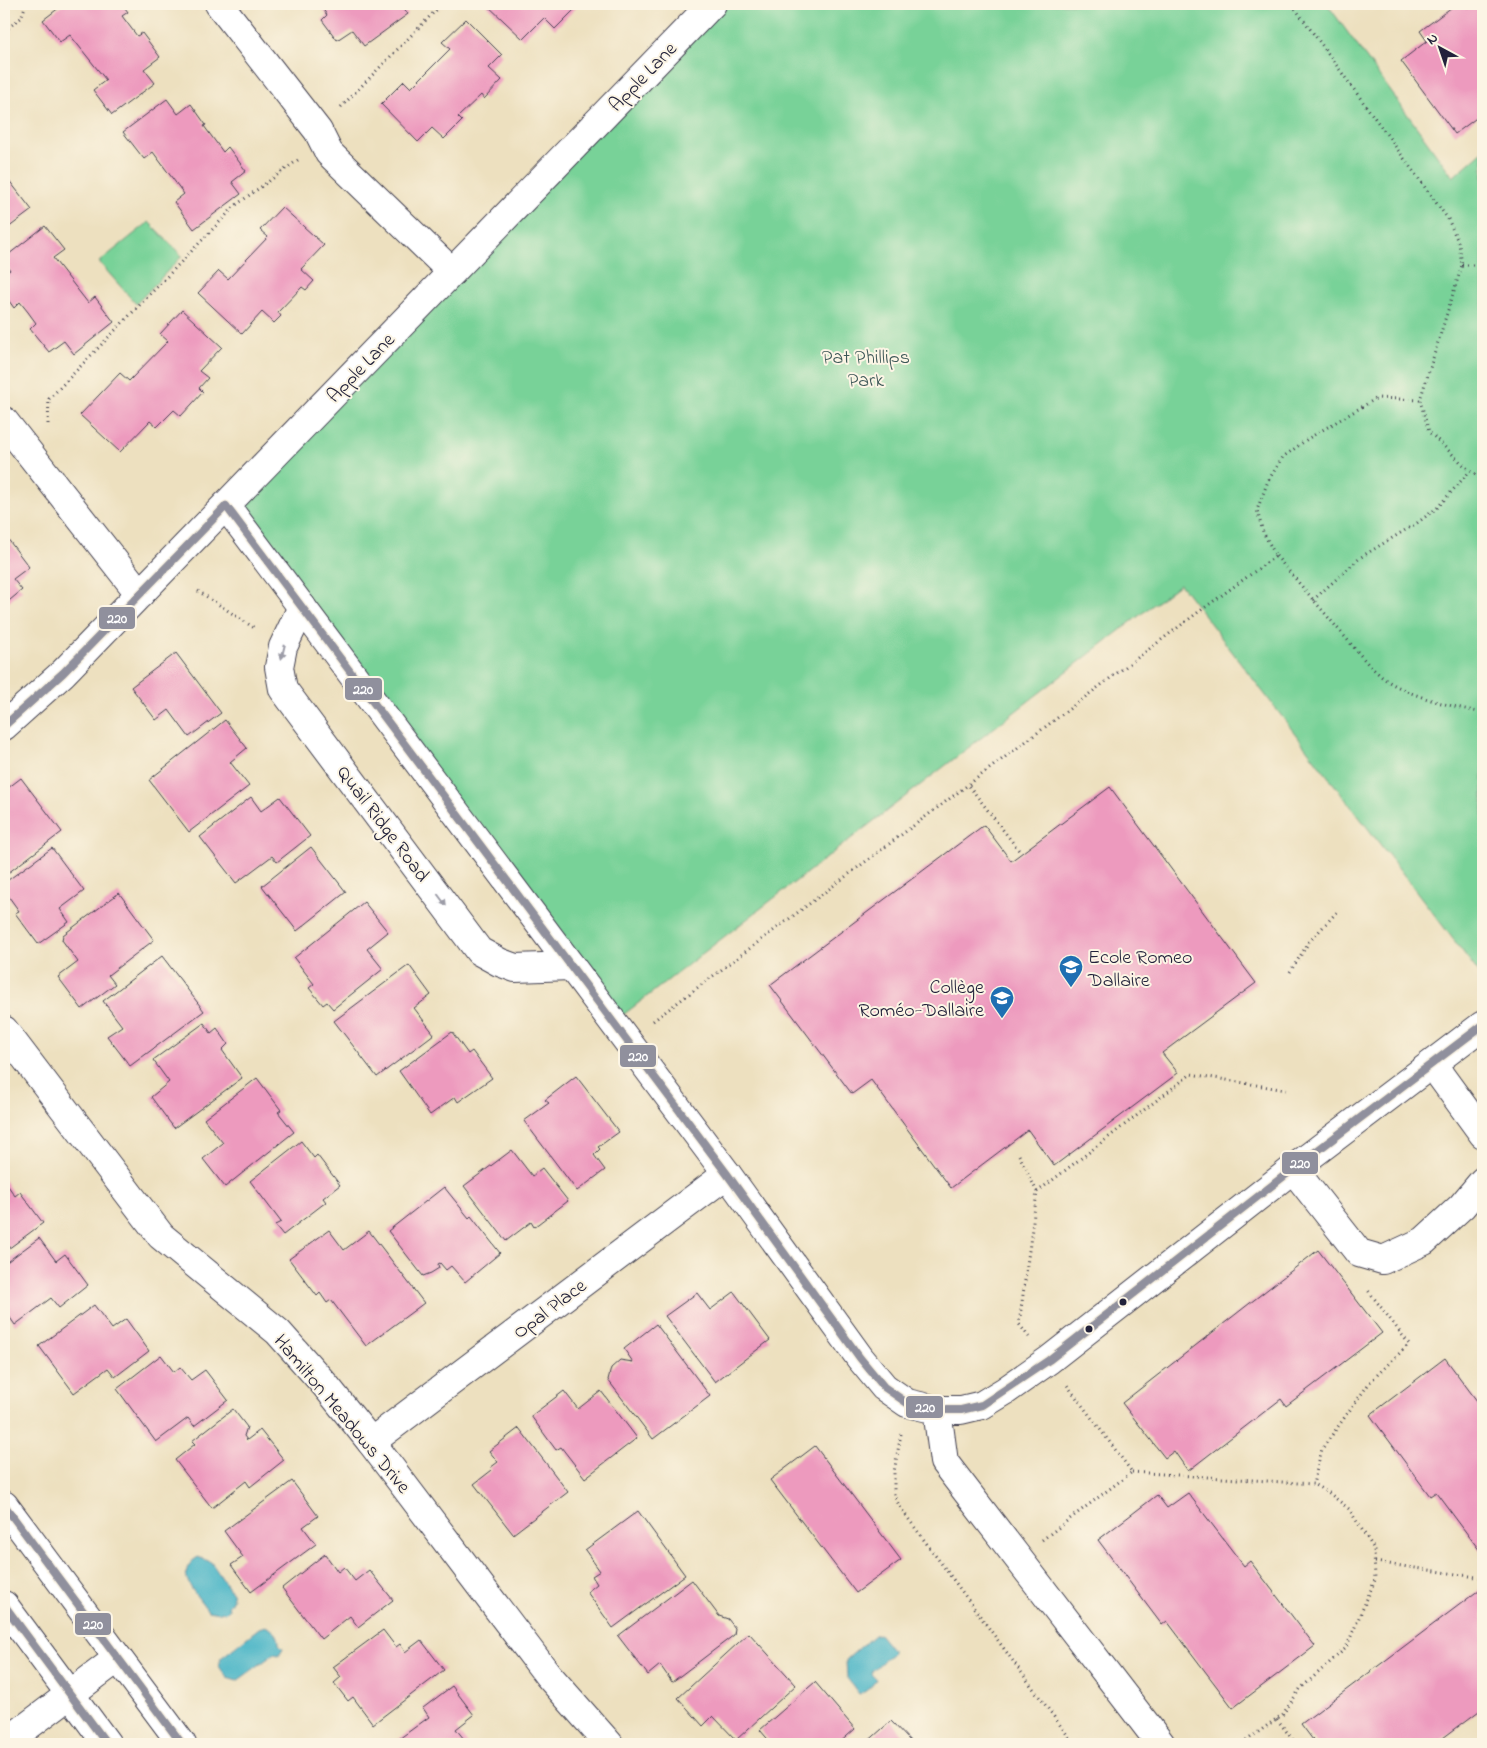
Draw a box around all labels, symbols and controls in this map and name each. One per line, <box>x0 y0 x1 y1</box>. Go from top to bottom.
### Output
north arrow <box>1414 22 1464 72</box>
text: N <box>1422 28 1443 50</box>
street label: Apple Lane <box>603 36 685 119</box>
street label: Apple Lane <box>321 327 403 410</box>
park label: Pat Phillips Park <box>822 344 910 396</box>
line badge: 220 <box>98 606 136 630</box>
text: 220 <box>106 609 127 630</box>
one-way arrow <box>278 644 286 659</box>
line badge: 220 <box>344 677 383 701</box>
text: 220 <box>352 680 373 701</box>
street label: Quail Ridge Road <box>328 760 436 889</box>
one-way arrow <box>436 893 447 906</box>
place label: Ecole Romeo Dallaire <box>1087 944 1192 996</box>
school or university icon: Ecole Romeo Dallaire <box>1058 954 1084 988</box>
place label: Collège Roméo-Dallaire <box>858 974 984 1026</box>
school or university icon: Collège Roméo-Dallaire <box>989 985 1015 1019</box>
line badge: 220 <box>619 1044 657 1068</box>
text: 220 <box>627 1047 648 1068</box>
line badge: 220 <box>1281 1151 1319 1175</box>
text: 220 <box>1289 1154 1310 1175</box>
street label: Opal Place <box>508 1273 593 1347</box>
unlabelled marker <box>1118 1297 1128 1307</box>
unlabelled marker <box>1084 1324 1094 1334</box>
street label: Hamilton Meadows Drive <box>266 1328 417 1501</box>
line badge: 220 <box>905 1395 944 1419</box>
text: 220 <box>914 1398 935 1419</box>
line badge: 220 <box>74 1612 112 1636</box>
text: 220 <box>82 1615 103 1636</box>

